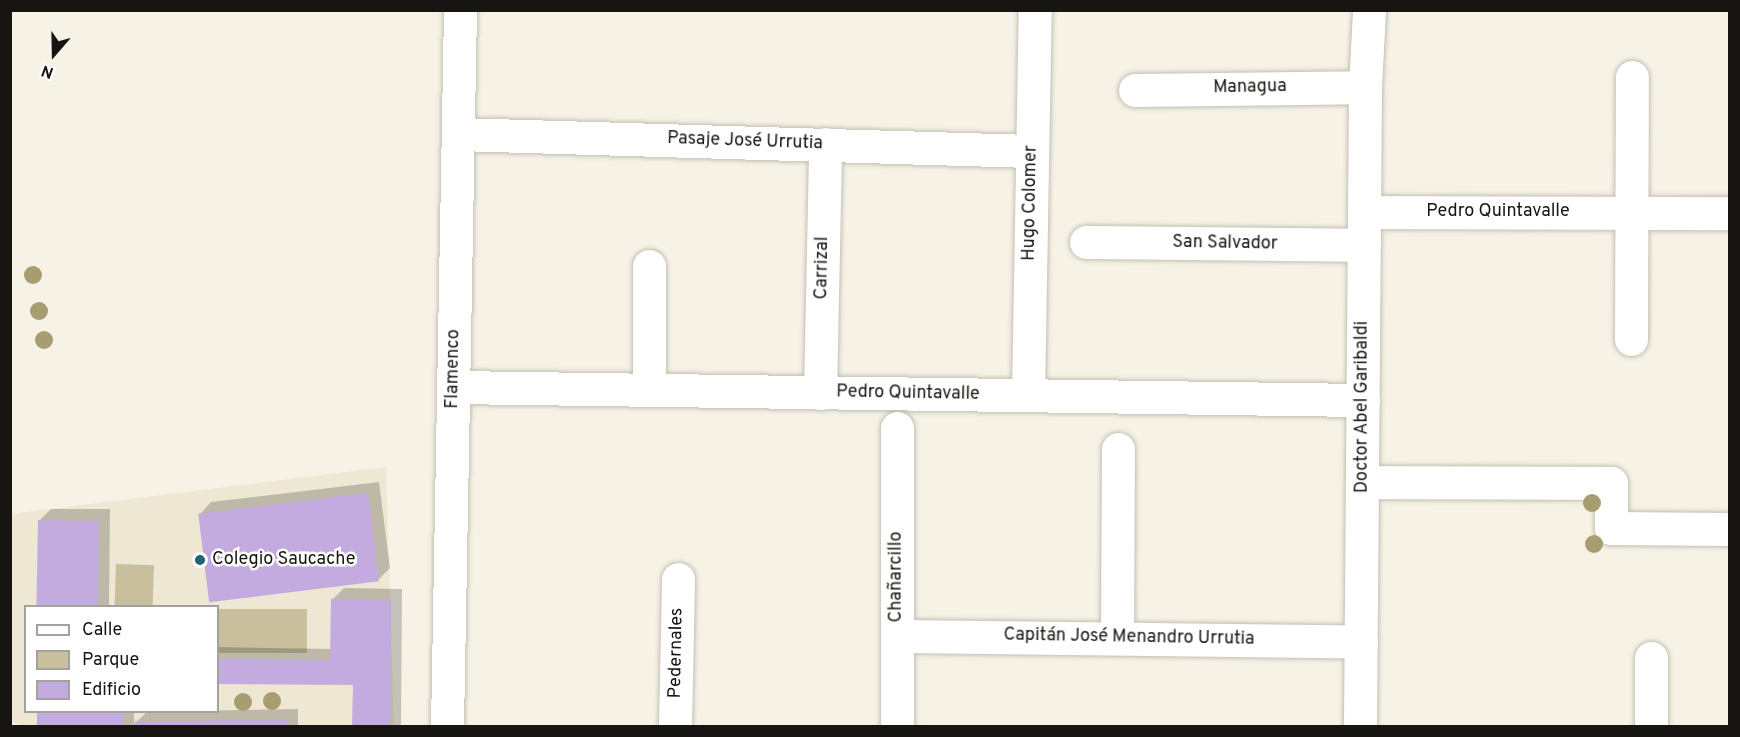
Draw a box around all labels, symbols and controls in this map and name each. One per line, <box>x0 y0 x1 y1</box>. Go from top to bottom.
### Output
north arrow <box>24 24 84 84</box>
text: N <box>39 60 57 82</box>
street label: Managua <box>1213 77 1287 99</box>
street label: Pasaje José Urrutia <box>667 128 823 156</box>
street label: Hugo Colomer <box>1019 145 1043 261</box>
street label: Pedro Quintavalle <box>1426 201 1570 223</box>
street label: San Salvador <box>1172 232 1278 256</box>
street label: Carrizal <box>812 236 834 300</box>
street label: Doctor Abel Garibaldi <box>1352 320 1374 494</box>
street label: Flamenco <box>443 329 465 409</box>
street label: Pedro Quintavalle <box>836 382 980 406</box>
street label: Chañarcillo <box>886 531 908 623</box>
place label: Colegio Saucache <box>212 549 355 571</box>
marker: Colegio Saucache <box>193 553 207 567</box>
legend <box>24 605 219 713</box>
street label: Pedernales <box>665 607 689 699</box>
text: Calle <box>82 619 122 642</box>
street label: Capitán José Menandro Urrutia <box>1003 625 1255 651</box>
text: Parque <box>82 649 139 672</box>
text: Edificio <box>82 679 141 702</box>

